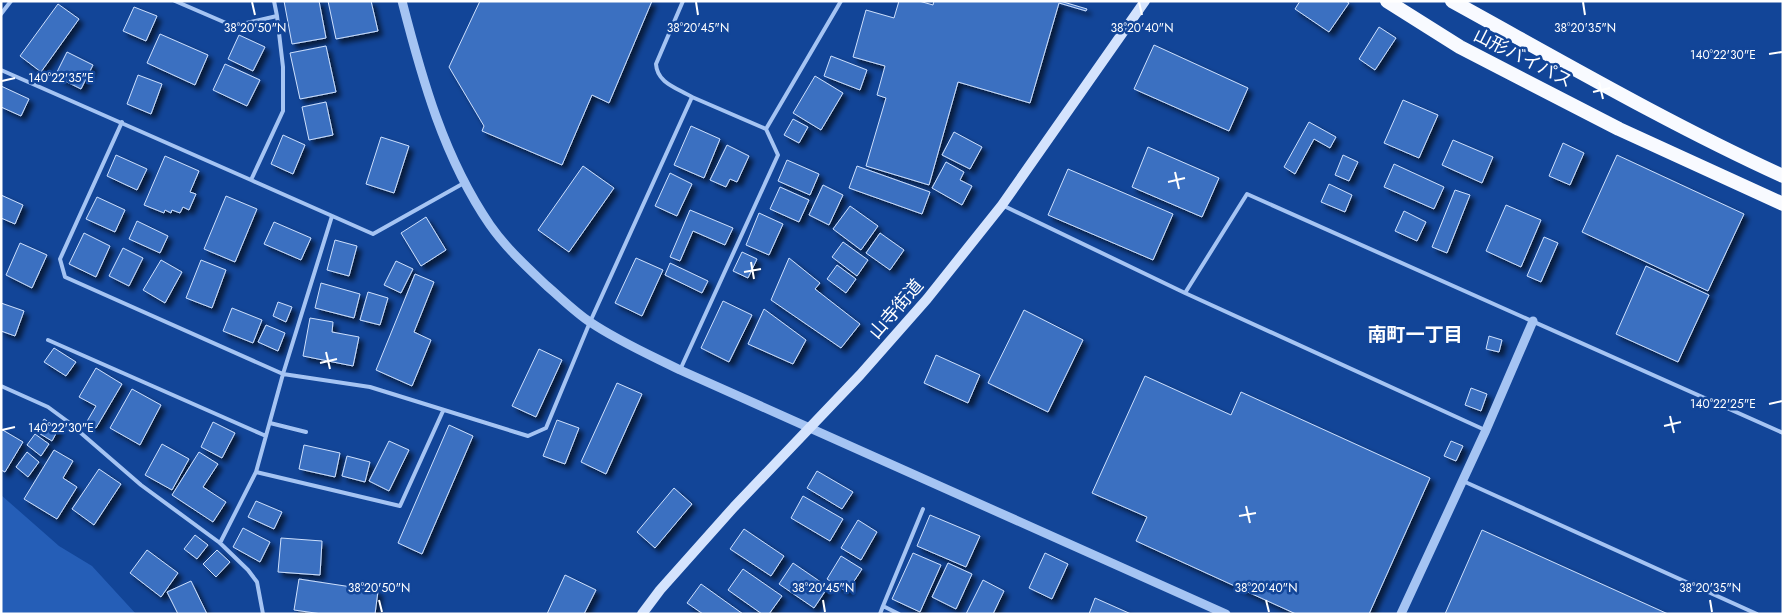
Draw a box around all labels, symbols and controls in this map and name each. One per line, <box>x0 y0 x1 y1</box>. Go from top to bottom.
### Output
text: 38°20'50"N <box>224 19 286 37</box>
text: 38°20'45"N <box>667 19 729 37</box>
text: 38°20'40"N <box>1111 19 1173 37</box>
text: 38°20'35"N <box>1554 19 1616 37</box>
street label: 山形バイパス <box>1469 22 1577 94</box>
text: 140°22'30"E <box>1690 46 1756 64</box>
text: 140°22'35"E <box>28 69 94 87</box>
street label: 山寺街道 <box>863 273 929 345</box>
district label: 南町一丁目 <box>1367 321 1463 348</box>
text: 140°22'25"E <box>1690 395 1756 413</box>
text: 140°22'30"E <box>28 419 94 437</box>
text: 38°20'50"N <box>348 579 410 597</box>
text: 38°20'45"N <box>792 579 854 597</box>
text: 38°20'40"N <box>1235 579 1297 597</box>
text: 38°20'35"N <box>1679 579 1741 597</box>

